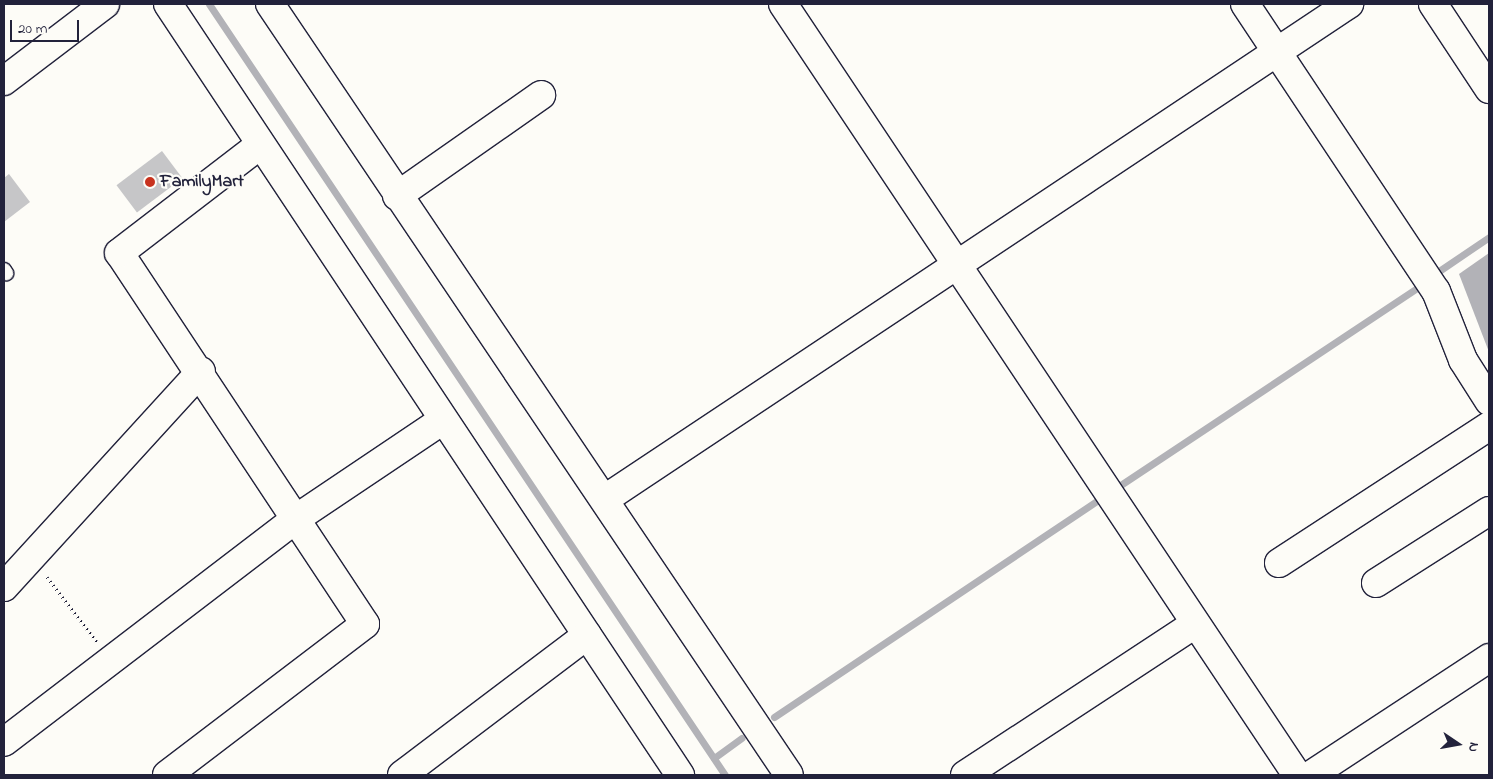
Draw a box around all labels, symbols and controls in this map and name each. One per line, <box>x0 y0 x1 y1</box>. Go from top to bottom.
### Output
scale bar <box>12 10 81 42</box>
text: 20 m <box>18 18 47 40</box>
place label: FamilyMart <box>160 171 244 193</box>
marker: FamilyMart <box>144 176 156 188</box>
north arrow <box>1433 719 1483 769</box>
text: N <box>1462 740 1484 754</box>

